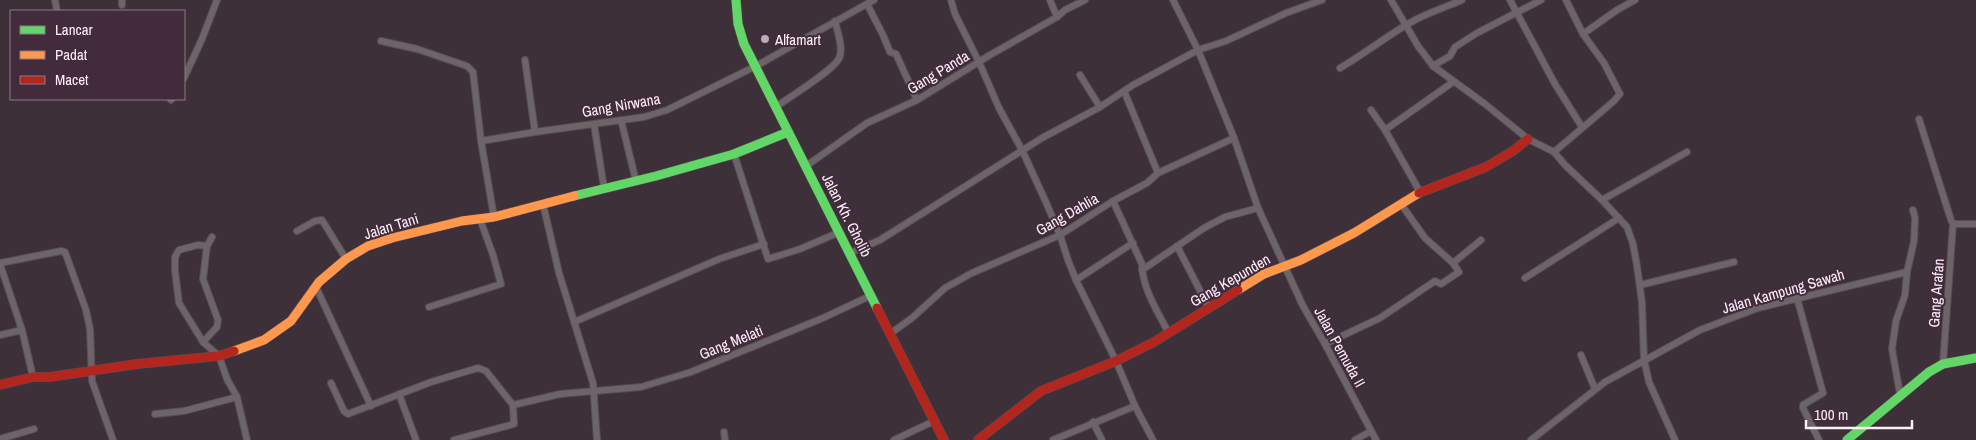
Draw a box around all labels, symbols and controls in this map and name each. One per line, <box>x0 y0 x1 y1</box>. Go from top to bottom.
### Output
legend <box>10 10 185 100</box>
text: Lancar <box>55 19 93 40</box>
place label: Alfamart <box>774 29 821 50</box>
marker: Alfamart <box>759 33 771 45</box>
text: Padat <box>55 44 88 65</box>
street label: Gang Panda <box>903 45 973 99</box>
text: Macet <box>55 69 89 90</box>
street label: Gang Nirwana <box>580 88 662 122</box>
street label: Jalan Kh. Gholib <box>817 170 877 260</box>
street label: Gang Dahlia <box>1032 188 1102 240</box>
street label: Jalan Tani <box>361 208 421 244</box>
street label: Gang Kepunden <box>1186 249 1274 311</box>
street label: Gang Arafan <box>1923 258 1949 328</box>
street label: Jalan Kampung Sawah <box>1719 263 1847 319</box>
street label: Jalan Pemuda II <box>1309 303 1371 391</box>
street label: Gang Melati <box>696 320 766 364</box>
scale bar <box>1806 398 1912 430</box>
text: 100 m <box>1814 404 1848 425</box>

